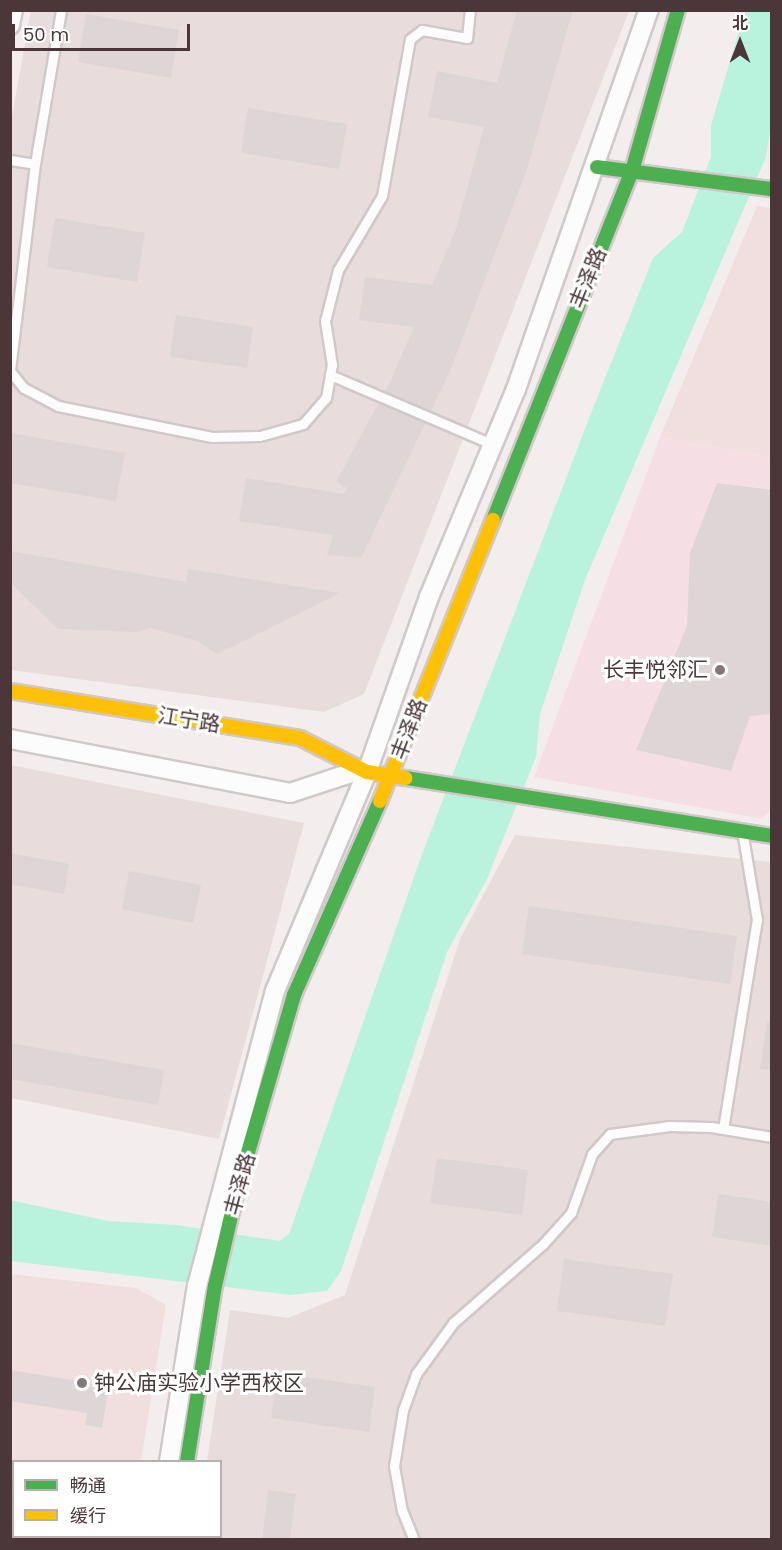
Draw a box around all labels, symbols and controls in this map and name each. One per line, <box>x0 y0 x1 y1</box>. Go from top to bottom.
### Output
scale bar <box>15 12 194 50</box>
north arrow <box>710 12 770 72</box>
text: 北 <box>732 12 748 35</box>
text: 50 m <box>23 22 69 47</box>
street label: 丰泽路 <box>565 244 611 312</box>
place label: 长丰悦邻汇 <box>603 657 708 683</box>
marker: 长丰悦邻汇 <box>713 663 727 677</box>
street label: 丰泽路 <box>386 695 432 763</box>
street label: 江宁路 <box>156 703 222 737</box>
street label: 丰泽路 <box>220 1150 260 1218</box>
place label: 钟公庙实验小学西校区 <box>94 1370 304 1396</box>
marker: 钟公庙实验小学西校区 <box>75 1376 89 1390</box>
legend <box>12 1460 222 1538</box>
text: 畅通 <box>70 1473 106 1498</box>
text: 缓行 <box>70 1503 106 1528</box>

